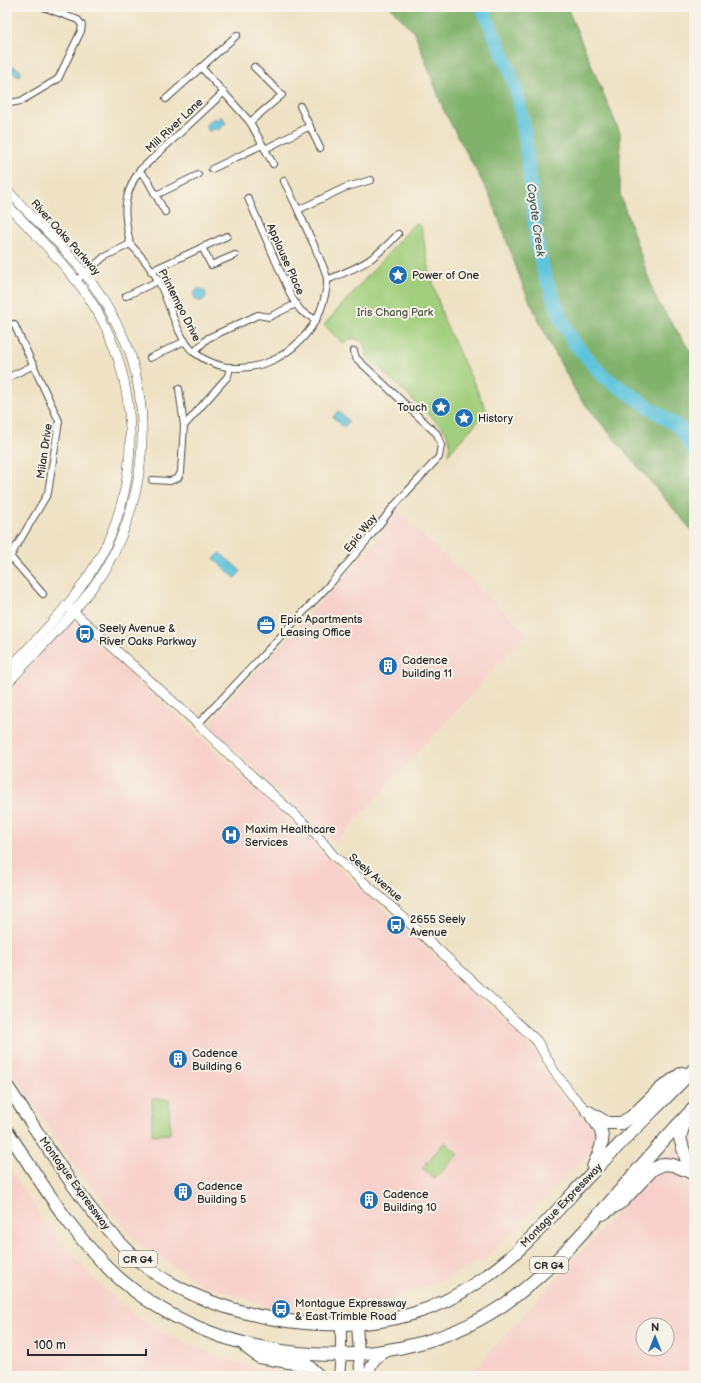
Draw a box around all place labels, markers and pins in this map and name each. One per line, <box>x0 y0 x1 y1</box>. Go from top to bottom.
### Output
place icon: Power of One <box>387 264 409 286</box>
place label: Power of One <box>412 269 480 282</box>
place icon: Touch <box>430 396 452 418</box>
place label: Touch <box>397 401 427 414</box>
place icon: History <box>453 407 475 429</box>
place label: History <box>478 412 513 425</box>
place label: Epic Apartments Leasing Office <box>280 613 363 639</box>
office icon: Epic Apartments Leasing Office <box>255 614 277 636</box>
place label: Seely Avenue & River Oaks Parkway <box>99 622 196 648</box>
bus stop icon: Seely Avenue & River Oaks Parkway <box>74 623 96 645</box>
place label: Cadence building 11 <box>402 654 452 680</box>
building icon: Cadence building 11 <box>377 655 399 677</box>
place label: Maxim Healthcare Services <box>245 823 336 849</box>
hospital icon: Maxim Healthcare Services <box>220 824 242 846</box>
place label: 2655 Seely Avenue <box>410 913 466 939</box>
bus stop icon: 2655 Seely Avenue <box>385 914 407 936</box>
place label: Cadence Building 6 <box>192 1047 242 1073</box>
building icon: Cadence Building 6 <box>167 1048 189 1070</box>
place label: Cadence Building 5 <box>197 1180 246 1206</box>
building icon: Cadence Building 5 <box>172 1181 194 1203</box>
place label: Cadence Building 10 <box>383 1188 437 1214</box>
building icon: Cadence Building 10 <box>358 1189 380 1211</box>
place label: Montague Expressway & East Trimble Road <box>295 1297 407 1323</box>
bus stop icon: Montague Expressway & East Trimble Road <box>270 1298 292 1320</box>

